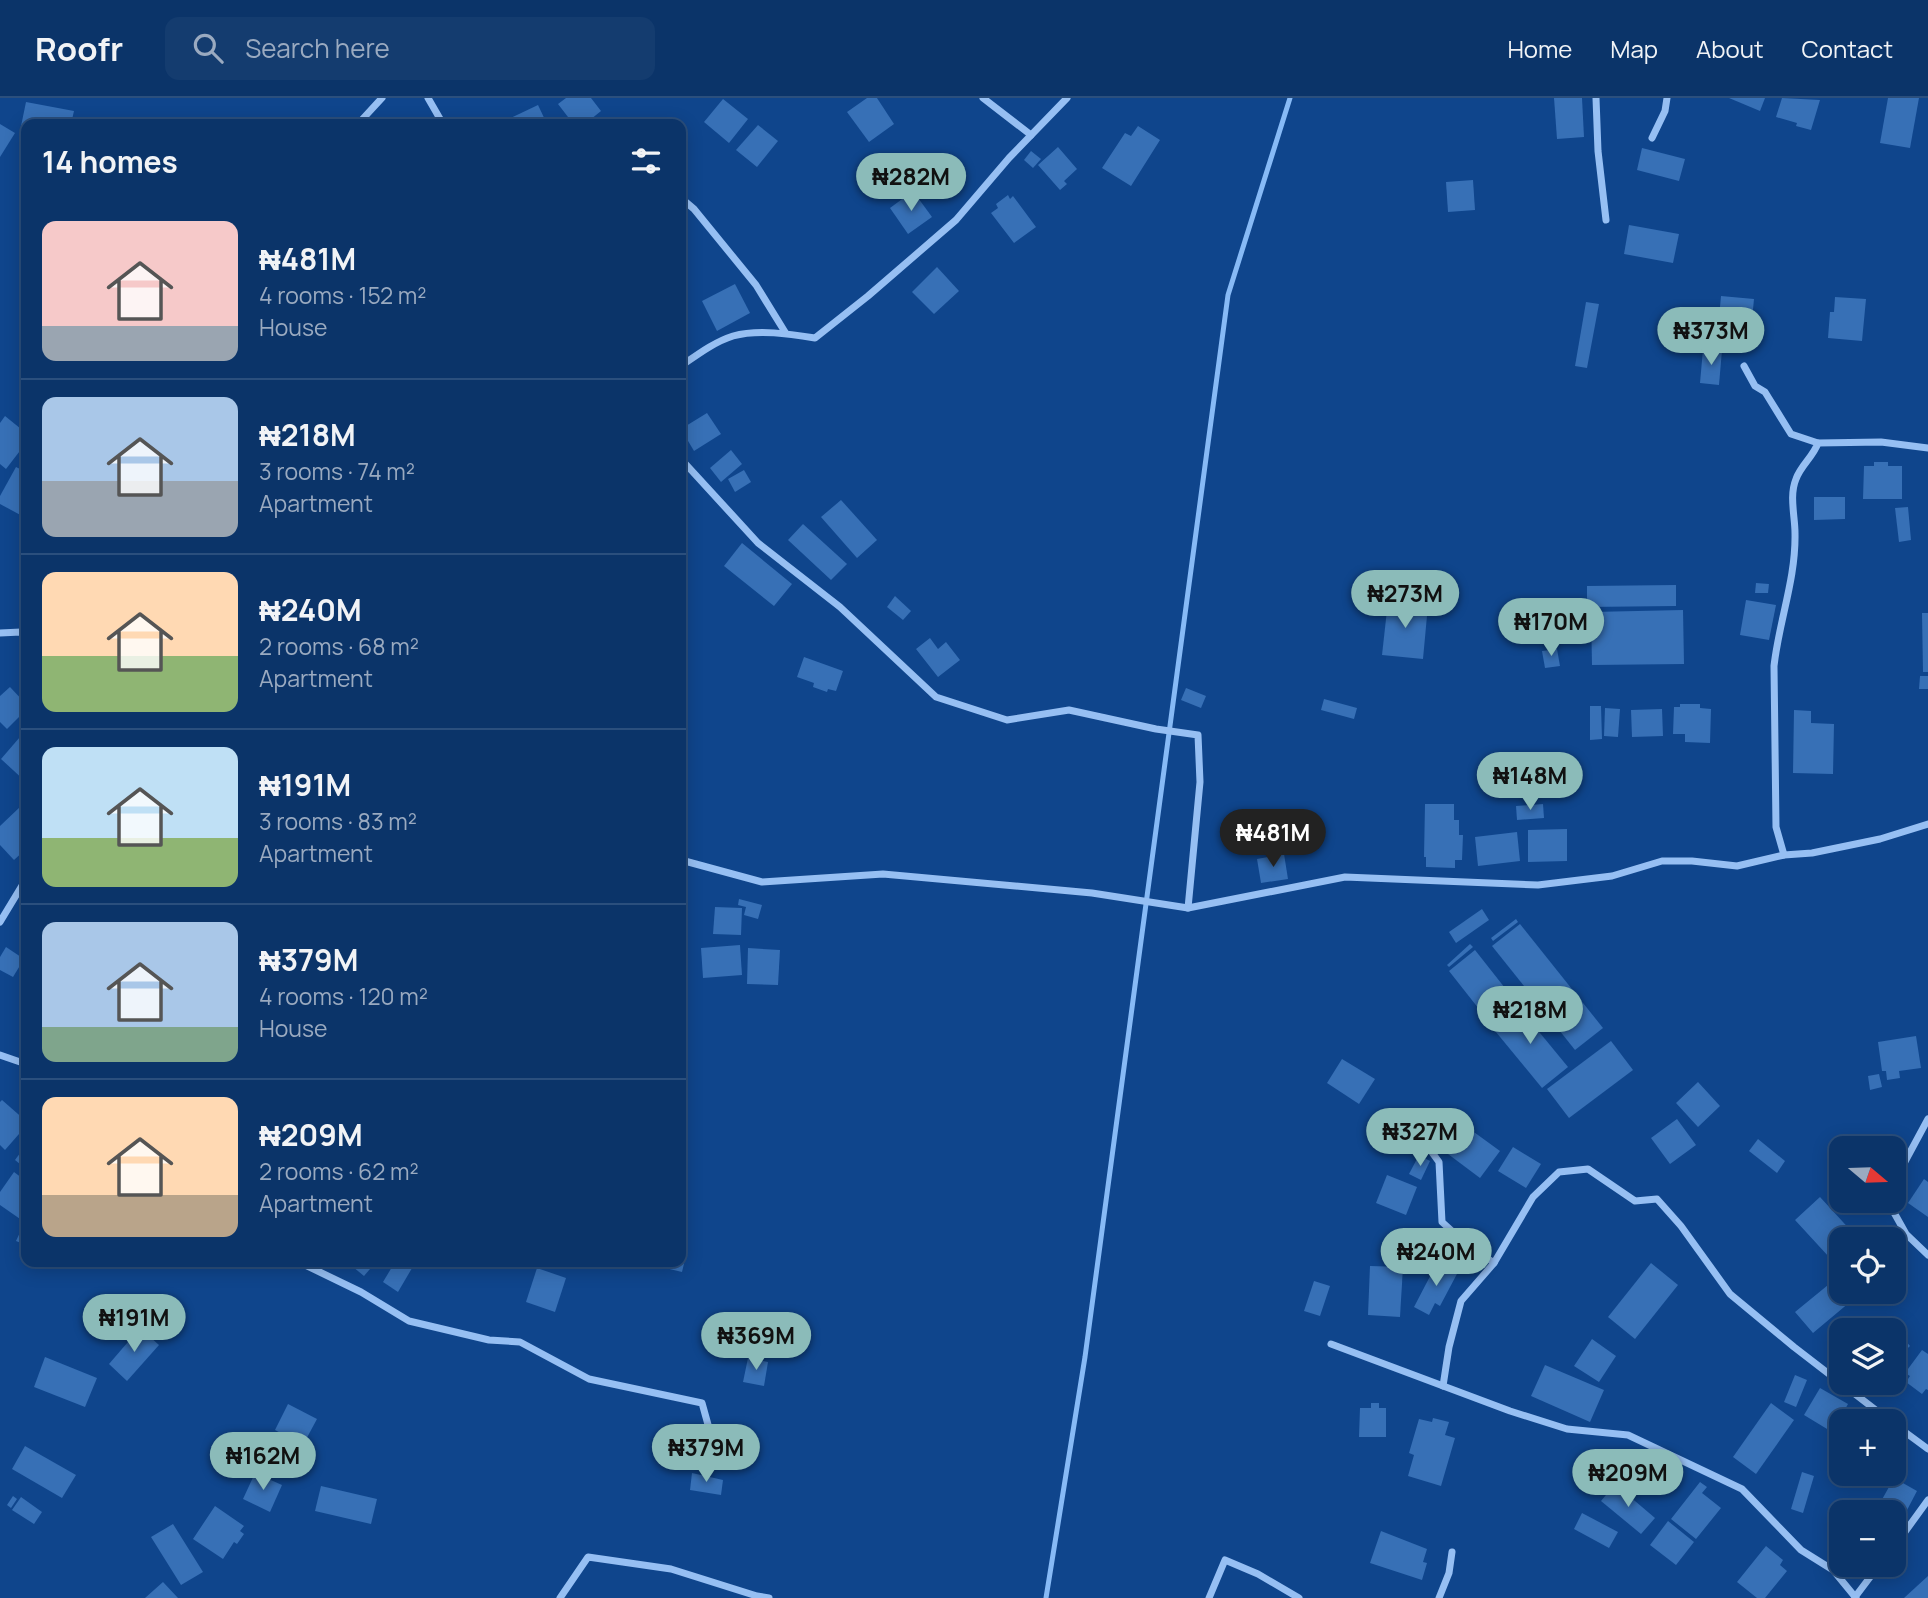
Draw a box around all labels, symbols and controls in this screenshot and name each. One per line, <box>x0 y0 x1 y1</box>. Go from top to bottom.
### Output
search box <box>165 17 655 80</box>
text: Roofr <box>35 26 123 71</box>
icon: search <box>189 29 227 67</box>
text: Search here <box>245 30 390 66</box>
text: Home <box>1507 32 1572 65</box>
text: Map <box>1610 32 1658 65</box>
text: About <box>1696 32 1764 65</box>
text: Contact <box>1802 32 1893 65</box>
text: 14 homes <box>42 141 178 182</box>
icon: filters <box>627 142 665 180</box>
pin: ₦282M <box>862 153 960 213</box>
text: ₦282M <box>872 160 950 192</box>
text: ₦481M <box>259 238 356 279</box>
icon: home <box>98 249 182 333</box>
text: 4 rooms · 152 m² <box>259 279 426 311</box>
pin: ₦373M <box>1662 308 1760 367</box>
text: House <box>259 311 328 343</box>
text: ₦373M <box>1673 314 1749 346</box>
text: ₦218M <box>259 414 356 455</box>
icon: home <box>98 425 182 509</box>
text: 3 rooms · 74 m² <box>259 455 415 487</box>
text: Apartment <box>259 487 373 519</box>
pin: ₦273M <box>1356 570 1454 630</box>
text: ₦273M <box>1367 577 1443 609</box>
text: ₦240M <box>259 589 362 630</box>
pin: ₦170M <box>1502 598 1600 658</box>
icon: home <box>98 600 182 684</box>
text: ₦170M <box>1514 605 1588 637</box>
text: 2 rooms · 68 m² <box>259 630 419 662</box>
text: Apartment <box>259 662 373 694</box>
pin: ₦148M <box>1481 752 1579 812</box>
text: ₦148M <box>1493 759 1567 791</box>
text: ₦191M <box>259 764 351 805</box>
icon: home <box>98 775 182 859</box>
text: 3 rooms · 83 m² <box>259 805 417 837</box>
pin: ₦481M <box>1224 810 1322 869</box>
text: ₦481M <box>1236 816 1310 848</box>
text: Apartment <box>259 837 373 869</box>
text: ₦379M <box>259 939 358 980</box>
icon: home <box>98 950 182 1034</box>
text: 4 rooms · 120 m² <box>259 980 428 1012</box>
pin: ₦218M <box>1481 986 1579 1046</box>
text: ₦218M <box>1493 993 1567 1025</box>
text: House <box>259 1012 328 1044</box>
pin: ₦327M <box>1371 1108 1469 1168</box>
text: ₦209M <box>259 1114 363 1155</box>
text: ₦327M <box>1382 1115 1458 1147</box>
icon: home <box>98 1125 182 1209</box>
north arrow <box>1829 1136 1906 1213</box>
map controls <box>1829 1136 1906 1577</box>
text: 2 rooms · 62 m² <box>259 1155 419 1187</box>
text: Apartment <box>259 1187 373 1219</box>
button: locate <box>1829 1227 1906 1304</box>
pin: ₦240M <box>1387 1228 1485 1288</box>
text: ₦240M <box>1397 1235 1475 1267</box>
pin: ₦191M <box>85 1294 183 1354</box>
text: ₦191M <box>99 1301 169 1333</box>
pin: ₦369M <box>707 1312 805 1372</box>
button: layers <box>1829 1318 1906 1395</box>
text: ₦369M <box>717 1319 795 1351</box>
button: + <box>1829 1409 1906 1486</box>
pin: ₦379M <box>657 1424 755 1484</box>
text: ₦379M <box>668 1431 744 1463</box>
pin: ₦162M <box>214 1432 312 1492</box>
text: ₦162M <box>226 1439 300 1471</box>
pin: ₦209M <box>1579 1450 1677 1509</box>
text: ₦209M <box>1588 1456 1668 1488</box>
button: − <box>1829 1500 1906 1577</box>

